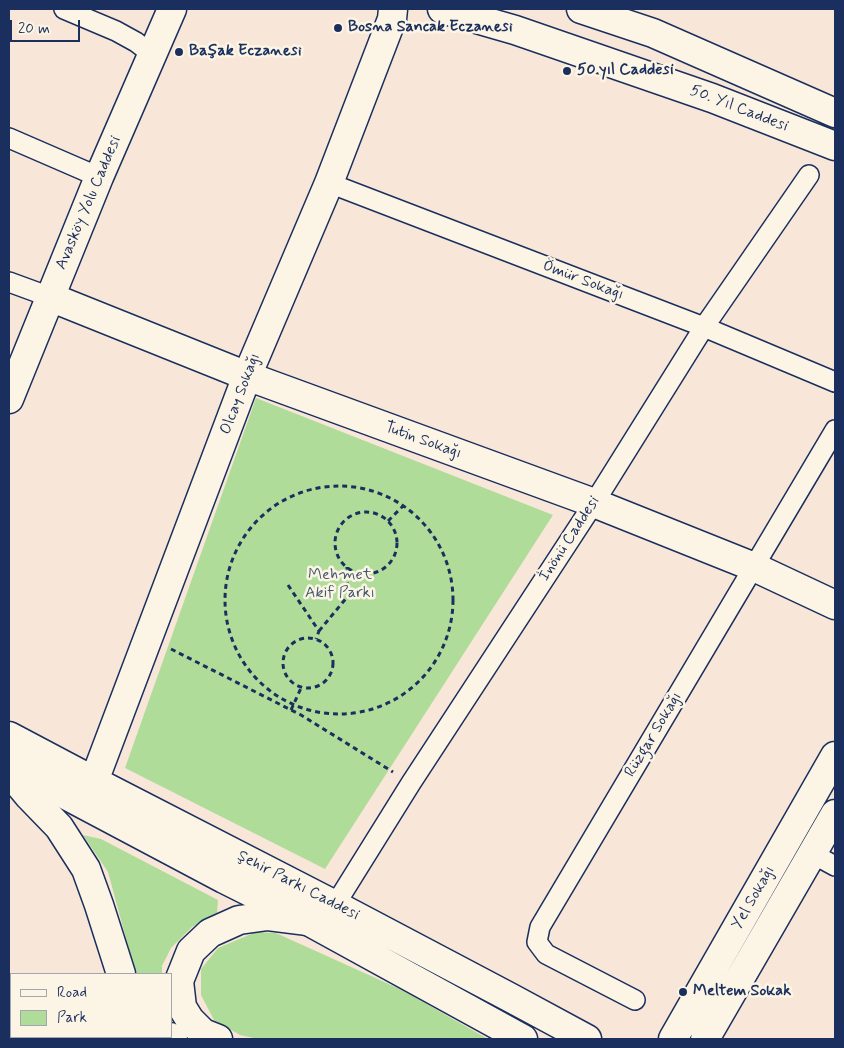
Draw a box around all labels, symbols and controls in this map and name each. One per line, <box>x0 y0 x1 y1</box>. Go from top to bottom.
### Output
scale bar <box>12 10 82 42</box>
place label: Bosna Sancak Eczanesi <box>348 18 513 38</box>
text: 20 m <box>18 19 50 39</box>
marker: Bosna Sancak Eczanesi <box>332 22 344 34</box>
place label: Başak Eczanesi <box>189 42 302 62</box>
marker: Başak Eczanesi <box>173 46 185 58</box>
place label: 50.yıl Caddesi <box>577 61 674 81</box>
marker: 50.yıl Caddesi <box>561 65 573 77</box>
street label: 50. Yıl Caddesi <box>687 81 791 137</box>
street label: Avasköy Yolu Caddesi <box>52 133 126 273</box>
street label: Ömür Sokağı <box>540 257 626 305</box>
street label: Olcay Sokağı <box>217 351 265 437</box>
street label: Tutin Sokağı <box>382 418 464 464</box>
street label: İnönü Caddesi <box>535 493 605 585</box>
park label: Mehmet Akif Parkı <box>305 566 375 604</box>
street label: Rüzgar Sokağı <box>621 689 687 781</box>
street label: Şehir Parkı Caddesi <box>234 847 362 925</box>
street label: Yel Sokağı <box>728 863 780 933</box>
legend <box>10 973 172 1038</box>
place label: Meltem Sokak <box>693 982 791 1002</box>
text: Road <box>57 983 87 1003</box>
marker: Meltem Sokak <box>677 986 689 998</box>
text: Park <box>57 1008 87 1028</box>

